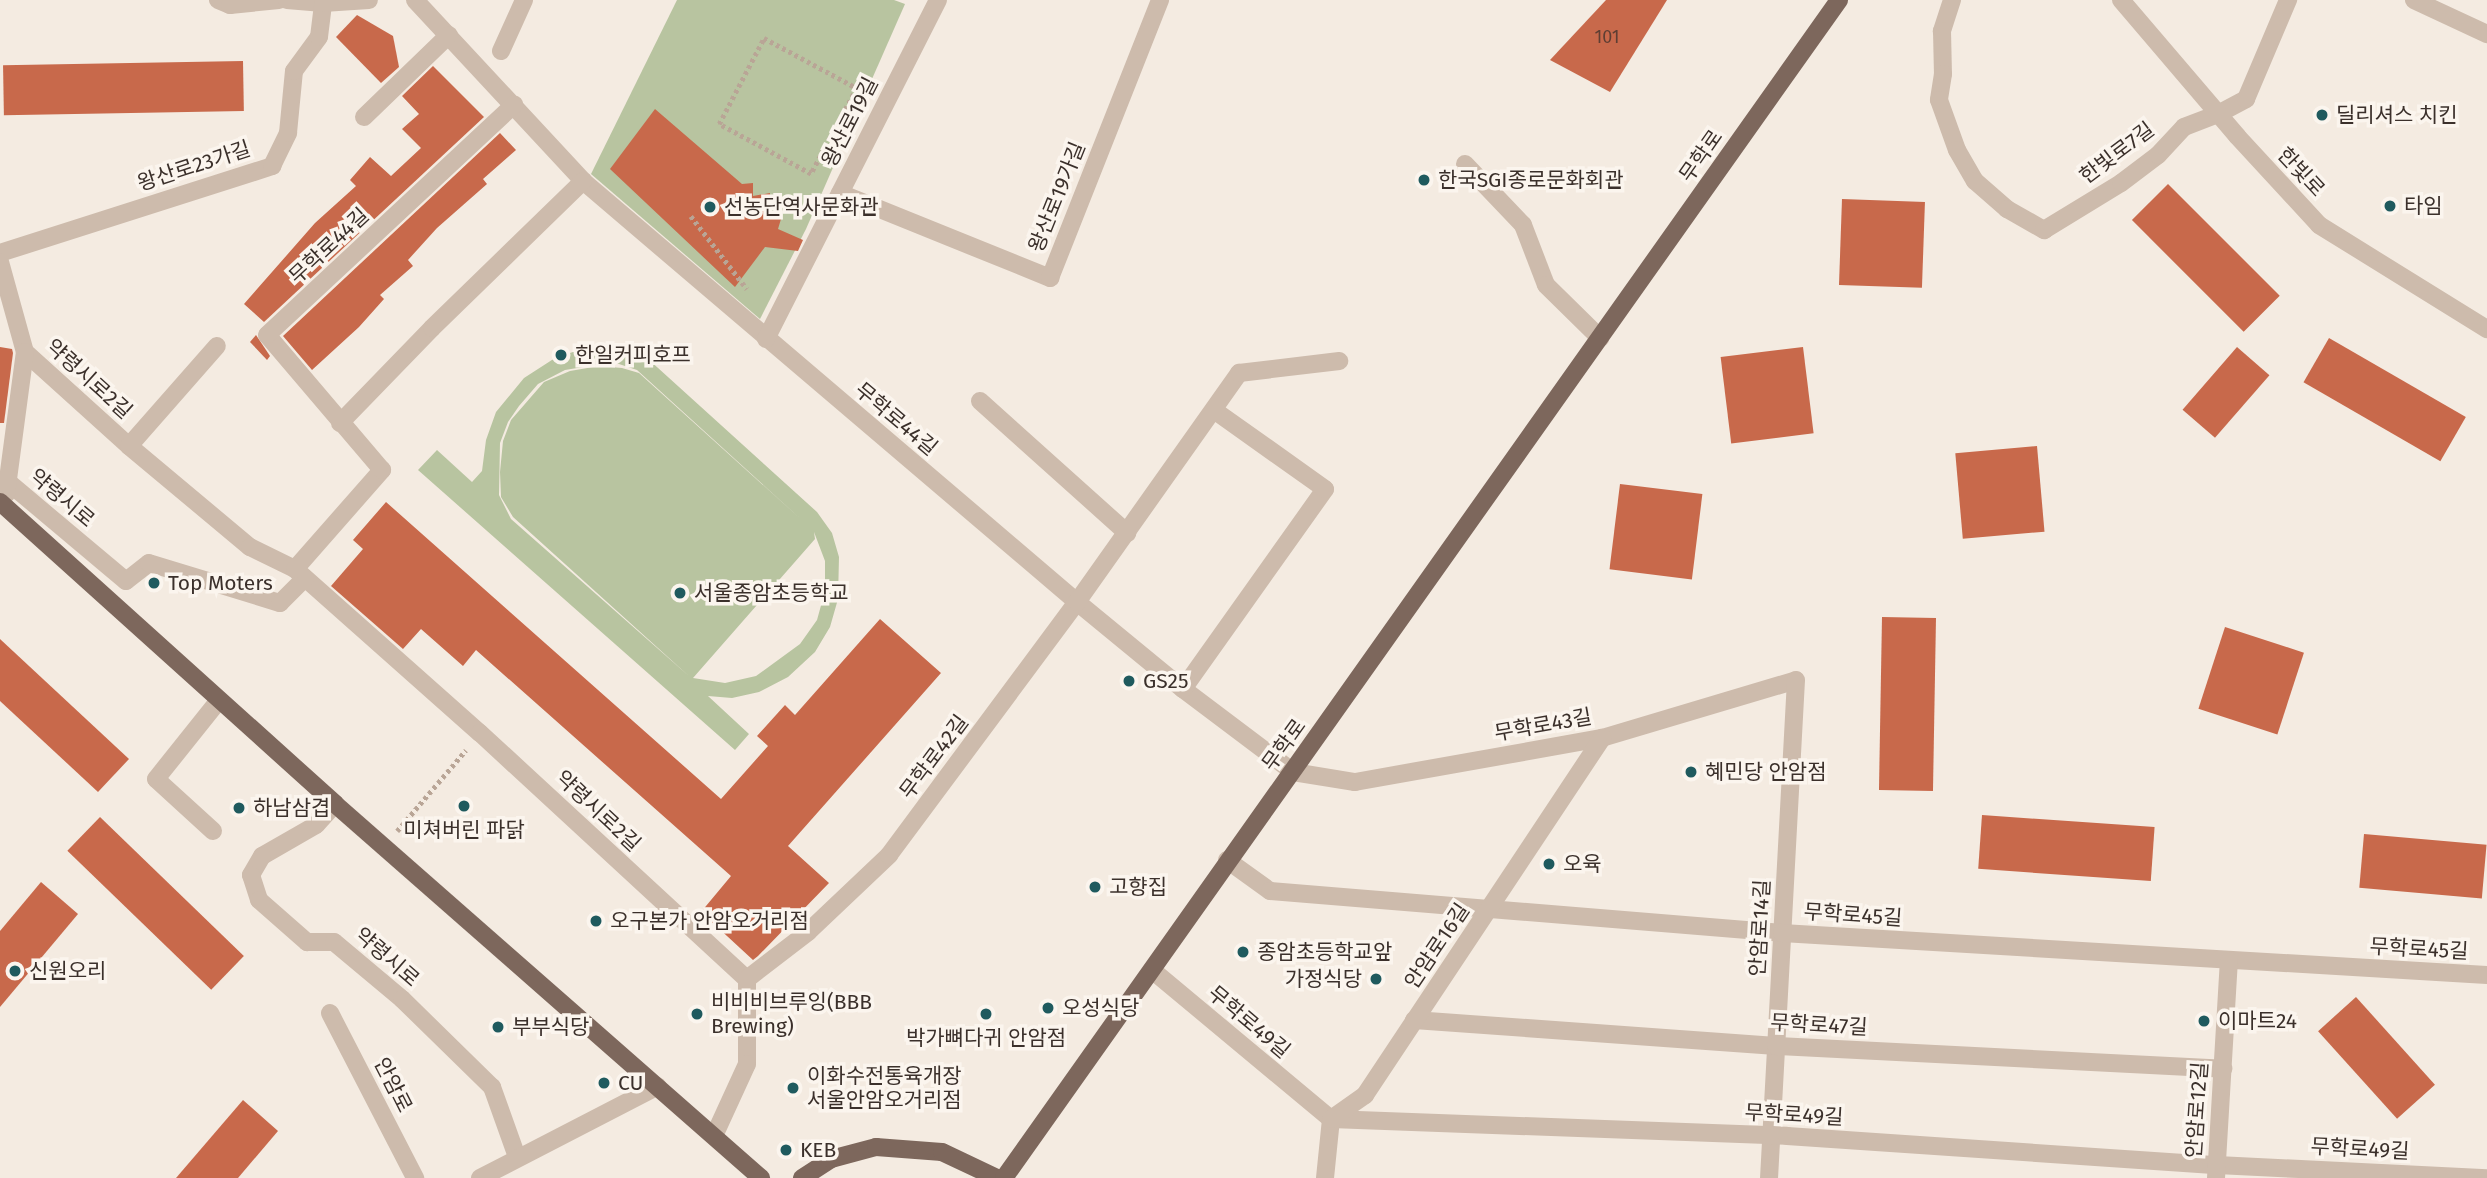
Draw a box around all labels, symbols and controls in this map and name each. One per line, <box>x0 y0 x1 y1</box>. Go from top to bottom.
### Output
house number: 101 <box>1594 26 1620 48</box>
street label: 왕산로19길 <box>817 73 883 171</box>
place label: 딜리셔스 치킨 <box>2336 102 2457 128</box>
marker: 딜리셔스 치킨 <box>2314 107 2330 123</box>
street label: 한빛로7길 <box>2075 117 2159 189</box>
street label: 무학로 <box>1674 125 1728 187</box>
street label: 왕산로23가길 <box>134 136 254 196</box>
street label: 왕산로19가길 <box>1023 138 1091 256</box>
street label: 한빛로 <box>2272 142 2330 202</box>
place label: 한국SGI종로문화회관 <box>1438 167 1623 193</box>
marker: 한국SGI종로문화회관 <box>1416 172 1432 188</box>
place label: 타임 <box>2404 193 2443 219</box>
place label: 선농단역사문화관 <box>724 194 879 220</box>
marker: 타임 <box>2382 198 2398 214</box>
marker: 선농단역사문화관 <box>702 199 718 215</box>
street label: 무학로44길 <box>284 203 374 289</box>
street label: 약령시로2길 <box>41 334 137 424</box>
place label: 한일커피호프 <box>575 342 691 368</box>
marker: 한일커피호프 <box>553 347 569 363</box>
street label: 무학로44길 <box>850 377 942 461</box>
street label: 약령시로 <box>24 464 100 532</box>
place label: Top Moters <box>168 570 273 596</box>
marker: Top Moters <box>146 575 162 591</box>
place label: 서울종암초등학교 <box>694 580 849 606</box>
marker: 서울종암초등학교 <box>672 585 688 601</box>
place label: GS25 <box>1143 668 1188 694</box>
marker: GS25 <box>1121 673 1137 689</box>
street label: 무학로43길 <box>1492 704 1594 746</box>
street label: 무학로42길 <box>894 710 974 804</box>
street label: 무학로 <box>1257 714 1311 776</box>
place label: 혜민당 안암점 <box>1705 759 1826 785</box>
marker: 혜민당 안암점 <box>1683 764 1699 780</box>
street label: 약령시로2길 <box>550 765 646 857</box>
place label: 하남삼겹 <box>253 795 330 821</box>
marker: 미쳐버린 파닭 <box>456 798 472 814</box>
marker: 하남삼겹 <box>231 800 247 816</box>
place label: 미쳐버린 파닭 <box>403 817 525 843</box>
place label: 오육 <box>1563 851 1602 877</box>
marker: 오육 <box>1541 856 1557 872</box>
place label: 고향집 <box>1109 874 1167 900</box>
marker: 고향집 <box>1087 879 1103 895</box>
street label: 안암로14길 <box>1745 879 1775 977</box>
street label: 안암로16길 <box>1399 899 1475 993</box>
street label: 무학로45길 <box>1803 899 1903 931</box>
place label: 오구본가 안암오거리점 <box>610 908 809 934</box>
marker: 오구본가 안암오거리점 <box>588 913 604 929</box>
street label: 약령시로 <box>350 922 424 992</box>
street label: 무학로45길 <box>2369 934 2469 964</box>
place label: 종암초등학교앞 <box>1257 939 1392 965</box>
marker: 종암초등학교앞 <box>1235 944 1251 960</box>
place label: 신원오리 <box>29 958 106 984</box>
marker: 신원오리 <box>7 963 23 979</box>
place label: 가정식당 <box>1285 966 1362 992</box>
marker: 가정식당 <box>1368 971 1384 987</box>
street label: 무학로49길 <box>1203 981 1295 1063</box>
place label: 비비비브루잉(BBB Brewing) <box>711 989 872 1039</box>
place label: 오성식당 <box>1062 995 1139 1021</box>
marker: 오성식당 <box>1040 1000 1056 1016</box>
marker: 비비비브루잉(BBB Brewing) <box>689 1006 705 1022</box>
marker: 박가뼈다귀 안암점 <box>978 1006 994 1022</box>
place label: 이마트24 <box>2218 1008 2297 1034</box>
street label: 무학로47길 <box>1770 1010 1868 1040</box>
marker: 이마트24 <box>2196 1013 2212 1029</box>
place label: 부부식당 <box>512 1014 589 1040</box>
marker: 부부식당 <box>490 1019 506 1035</box>
place label: 박가뼈다귀 안암점 <box>906 1025 1066 1051</box>
street label: 안암로 <box>369 1053 417 1117</box>
street label: 안암로12길 <box>2181 1061 2213 1159</box>
place label: 이화수전통육개장 서울안암오거리점 <box>807 1063 962 1113</box>
place label: CU <box>618 1070 643 1096</box>
marker: CU <box>596 1075 612 1091</box>
marker: 이화수전통육개장 서울안암오거리점 <box>785 1080 801 1096</box>
street label: 무학로49길 <box>1744 1100 1844 1130</box>
street label: 무학로49길 <box>2310 1134 2410 1164</box>
place label: KEB <box>800 1137 836 1163</box>
marker: KEB <box>778 1142 794 1158</box>

